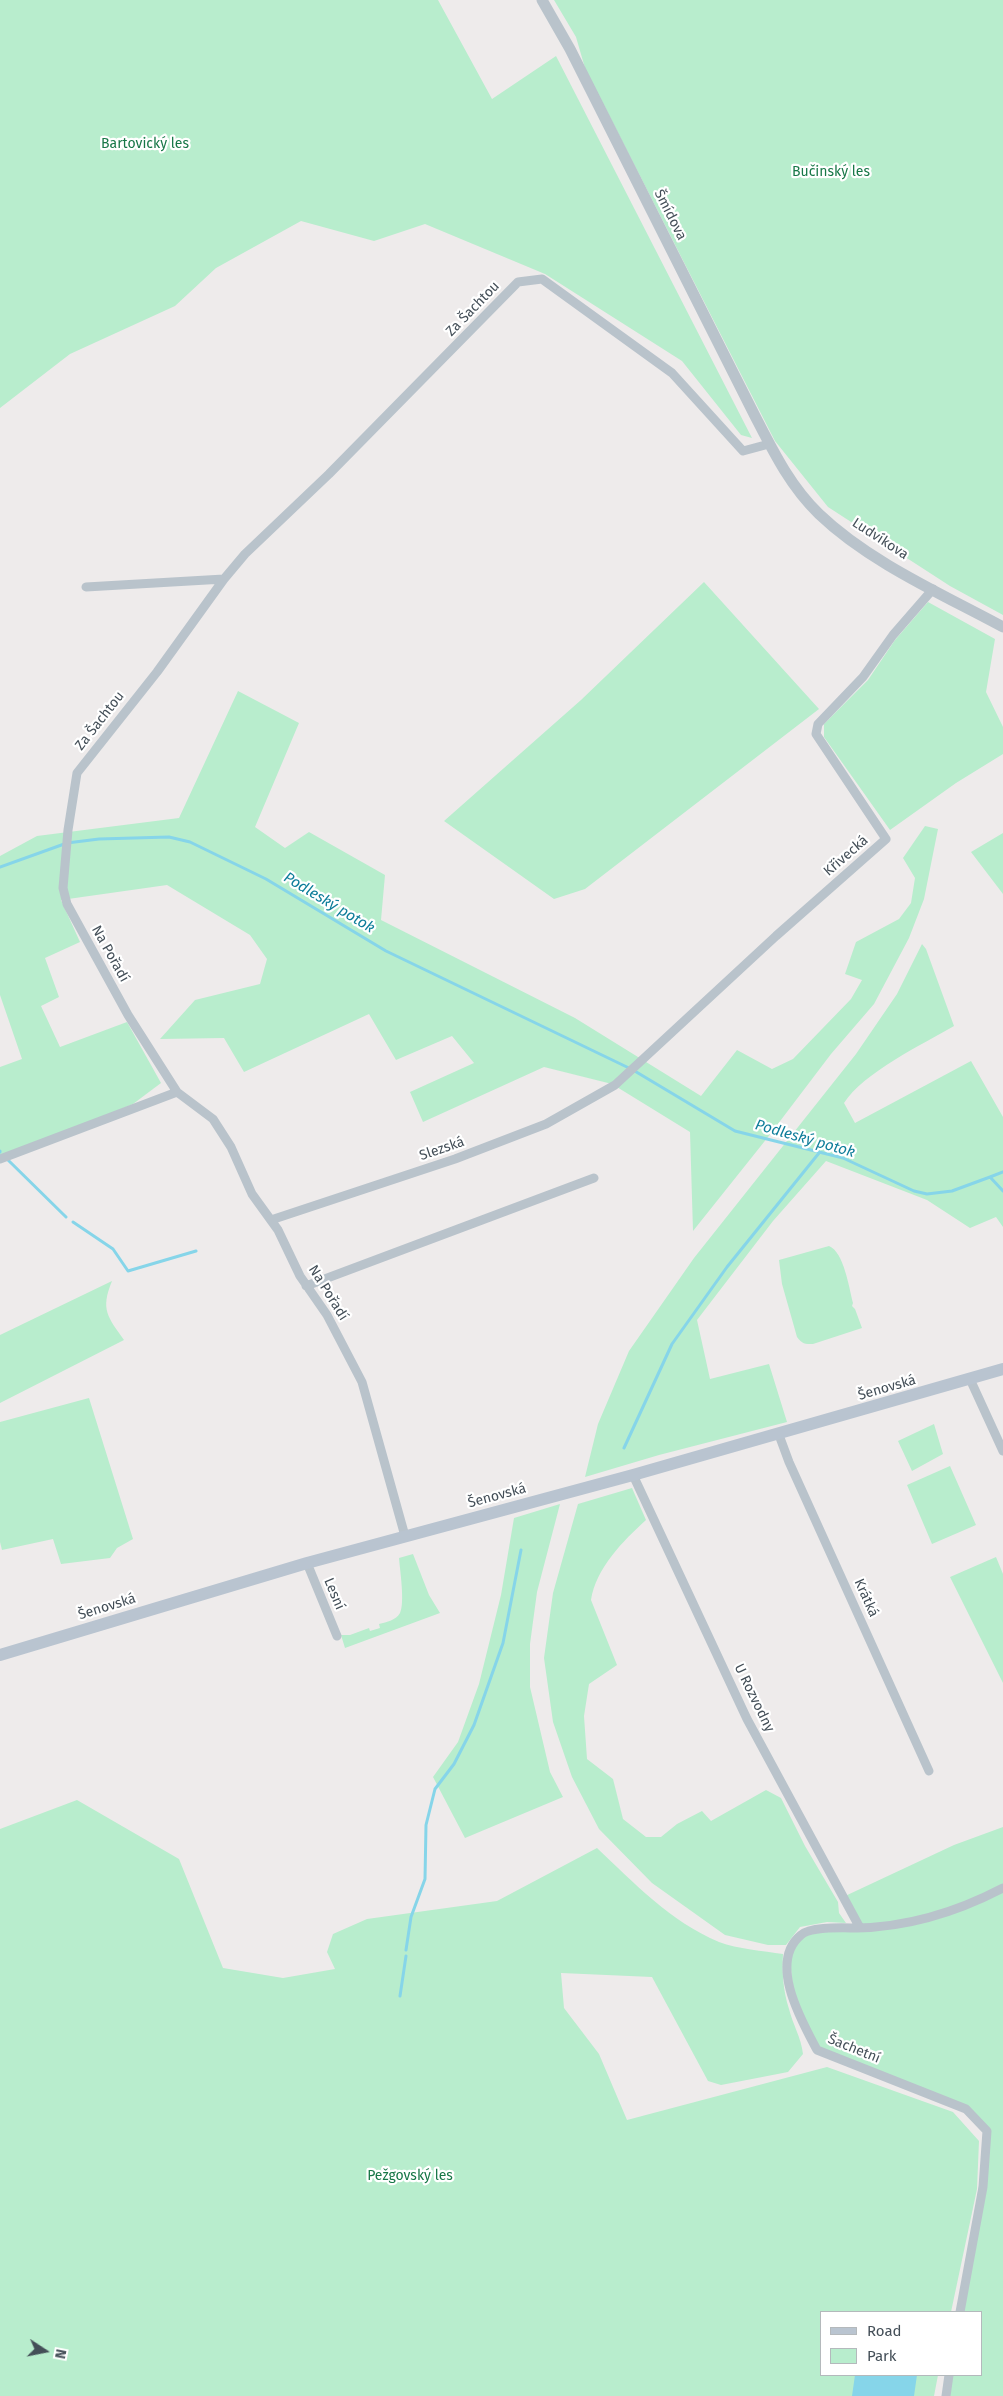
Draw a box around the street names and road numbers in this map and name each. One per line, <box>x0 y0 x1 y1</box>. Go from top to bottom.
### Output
street label: Šmídova <box>650 187 690 243</box>
street label: Za Šachtou <box>443 278 503 340</box>
street label: Ludvíkova <box>849 515 911 563</box>
street label: Za Šachtou <box>72 688 128 754</box>
street label: Křivecká <box>820 832 872 880</box>
street label: Na Pořadí <box>88 923 132 985</box>
street label: Slezská <box>417 1134 467 1164</box>
street label: Na Pořadí <box>304 1262 352 1324</box>
street label: Šenovská <box>856 1372 918 1404</box>
street label: Šenovská <box>466 1480 528 1512</box>
street label: Lesní <box>320 1576 348 1612</box>
street label: Krátká <box>850 1576 882 1620</box>
street label: Šenovská <box>76 1590 138 1624</box>
street label: U Rozvodny <box>730 1661 778 1735</box>
street label: Šachetní <box>825 2031 883 2067</box>

